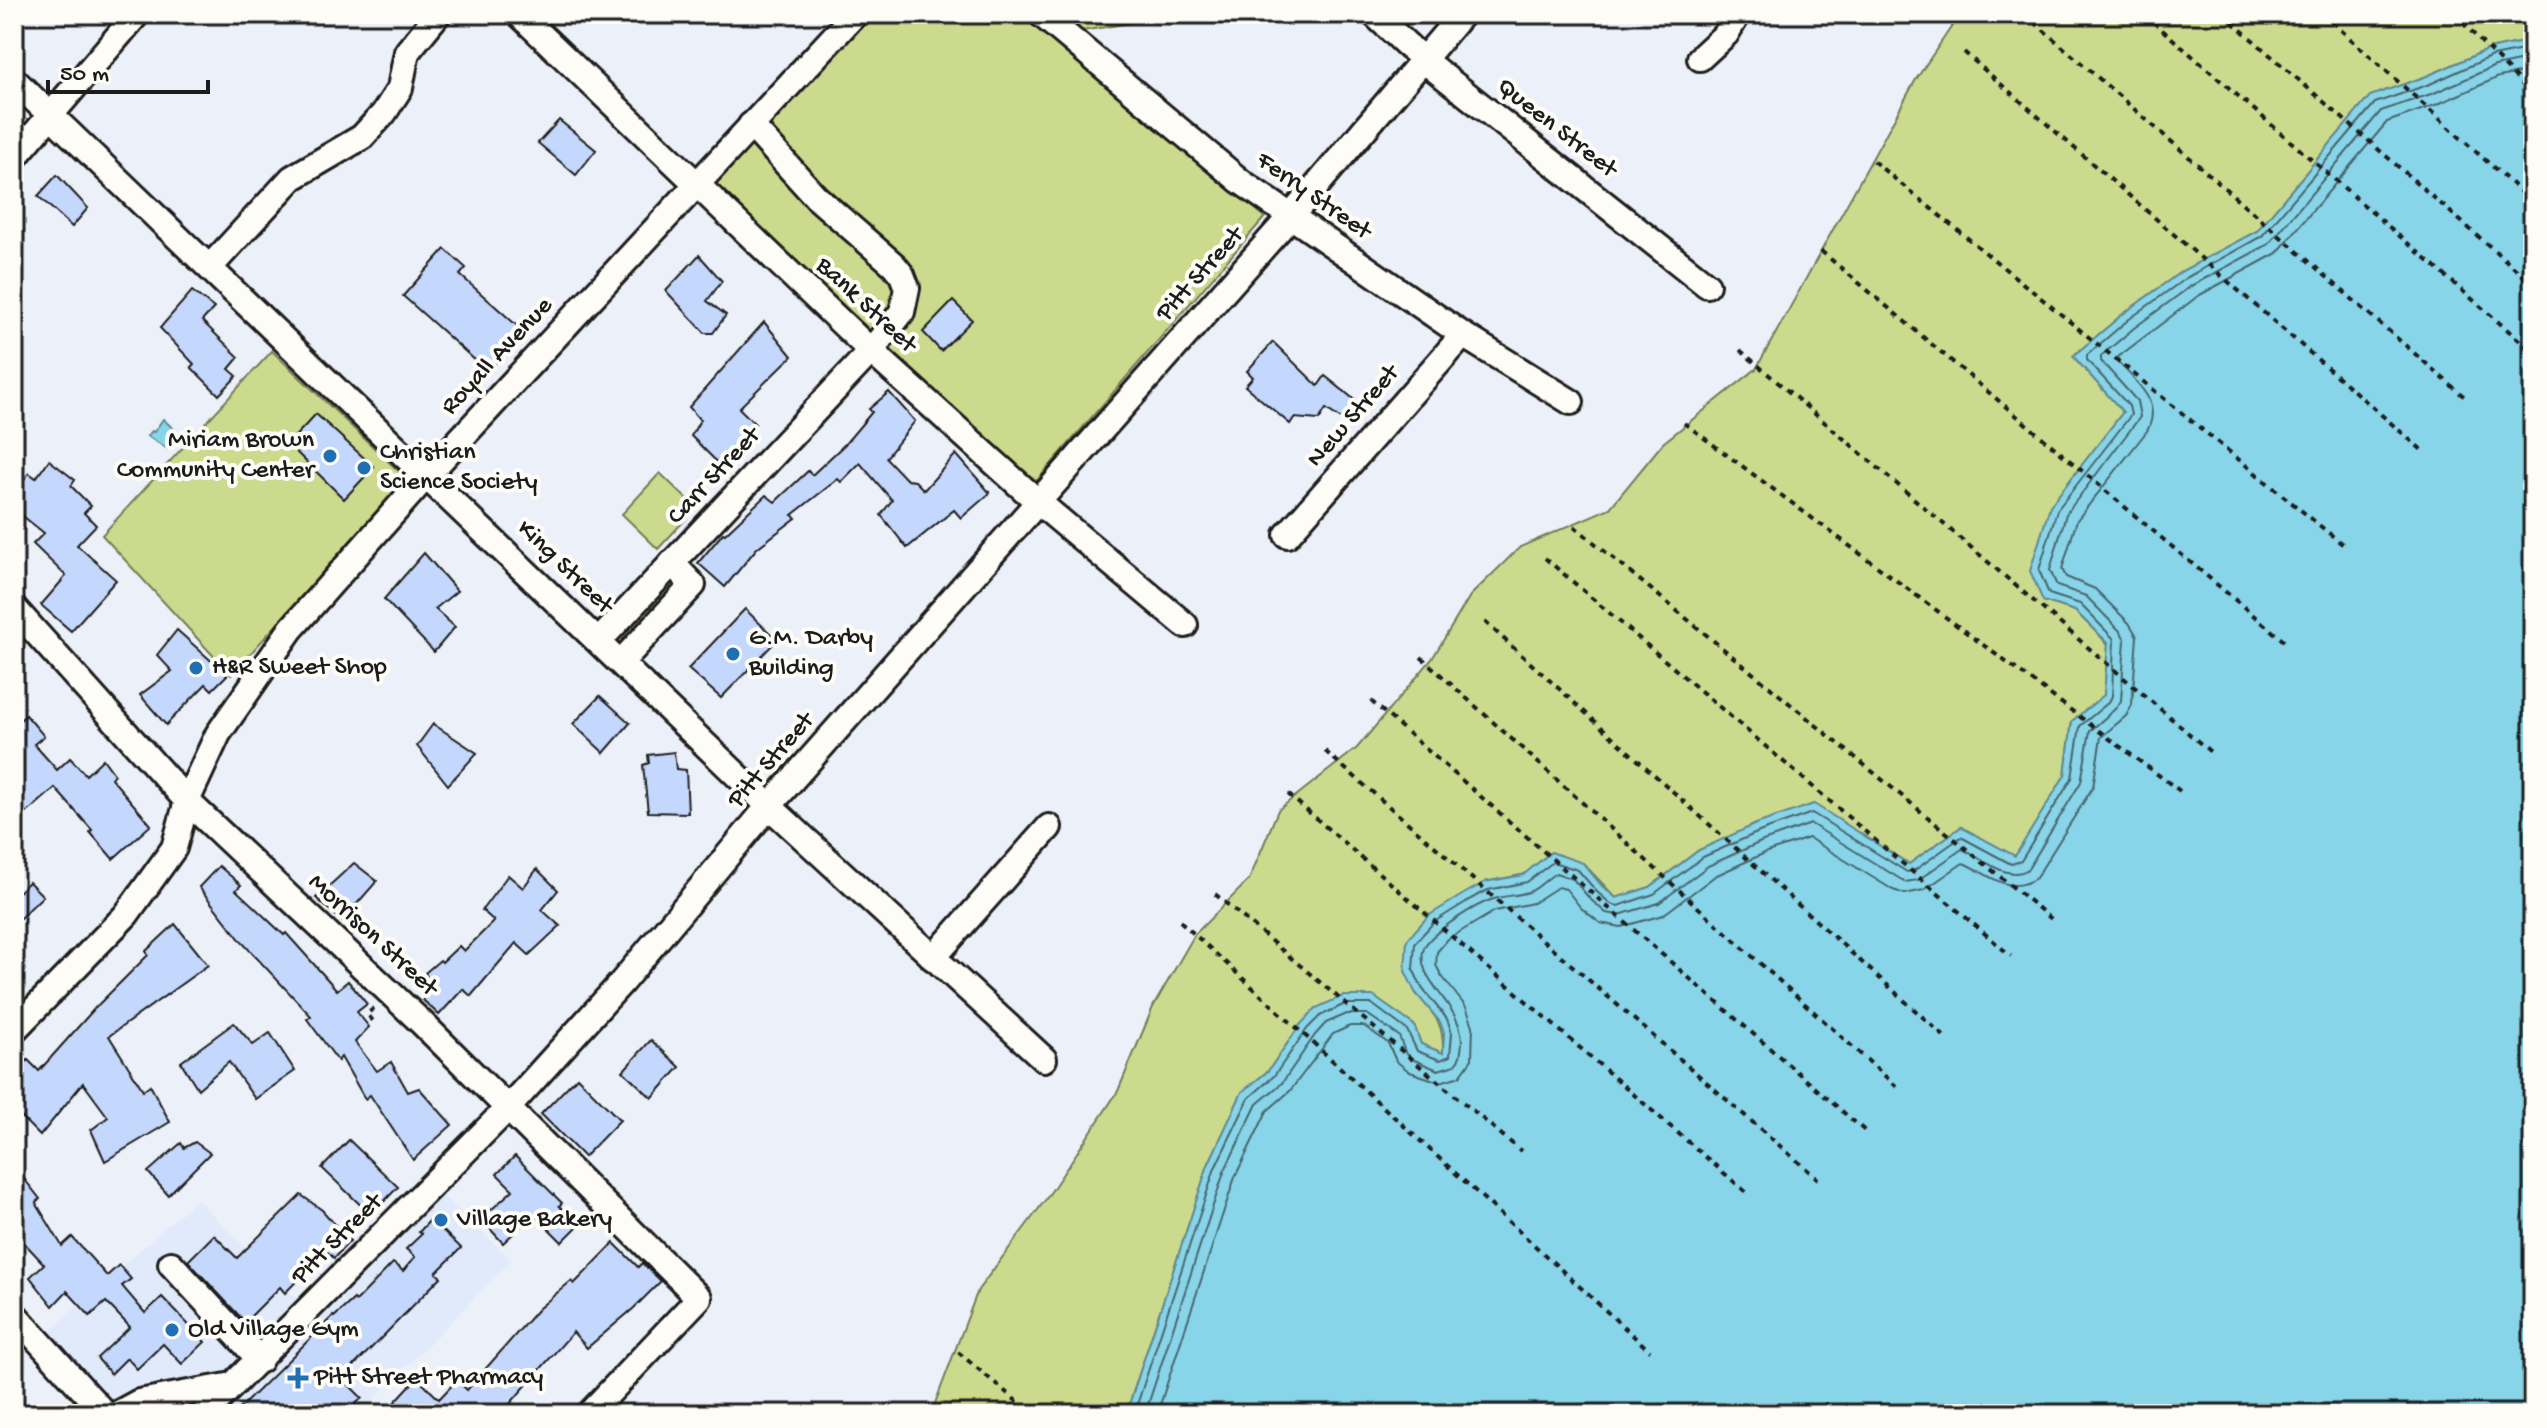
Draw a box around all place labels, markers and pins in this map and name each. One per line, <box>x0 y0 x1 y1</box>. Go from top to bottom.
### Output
place label: Miriam Brown Community Center <box>117 426 317 487</box>
place label: Christian Science Society <box>380 438 538 499</box>
marker: Miriam Brown Community Center <box>321 447 339 465</box>
marker: Christian Science Society <box>355 459 373 477</box>
place label: G.M. Darby Building <box>748 624 873 685</box>
marker: G.M. Darby Building <box>724 645 742 663</box>
place label: H&R Sweet Shop <box>212 653 387 684</box>
marker: H&R Sweet Shop <box>187 659 205 677</box>
place label: Village Bakery <box>456 1205 612 1236</box>
marker: Village Bakery <box>432 1211 450 1229</box>
place label: Old Village Gym <box>188 1315 359 1346</box>
marker: Old Village Gym <box>163 1321 181 1339</box>
place label: Pitt Street Pharmacy <box>313 1363 544 1394</box>
marker: Pitt Street Pharmacy <box>289 1369 307 1387</box>

